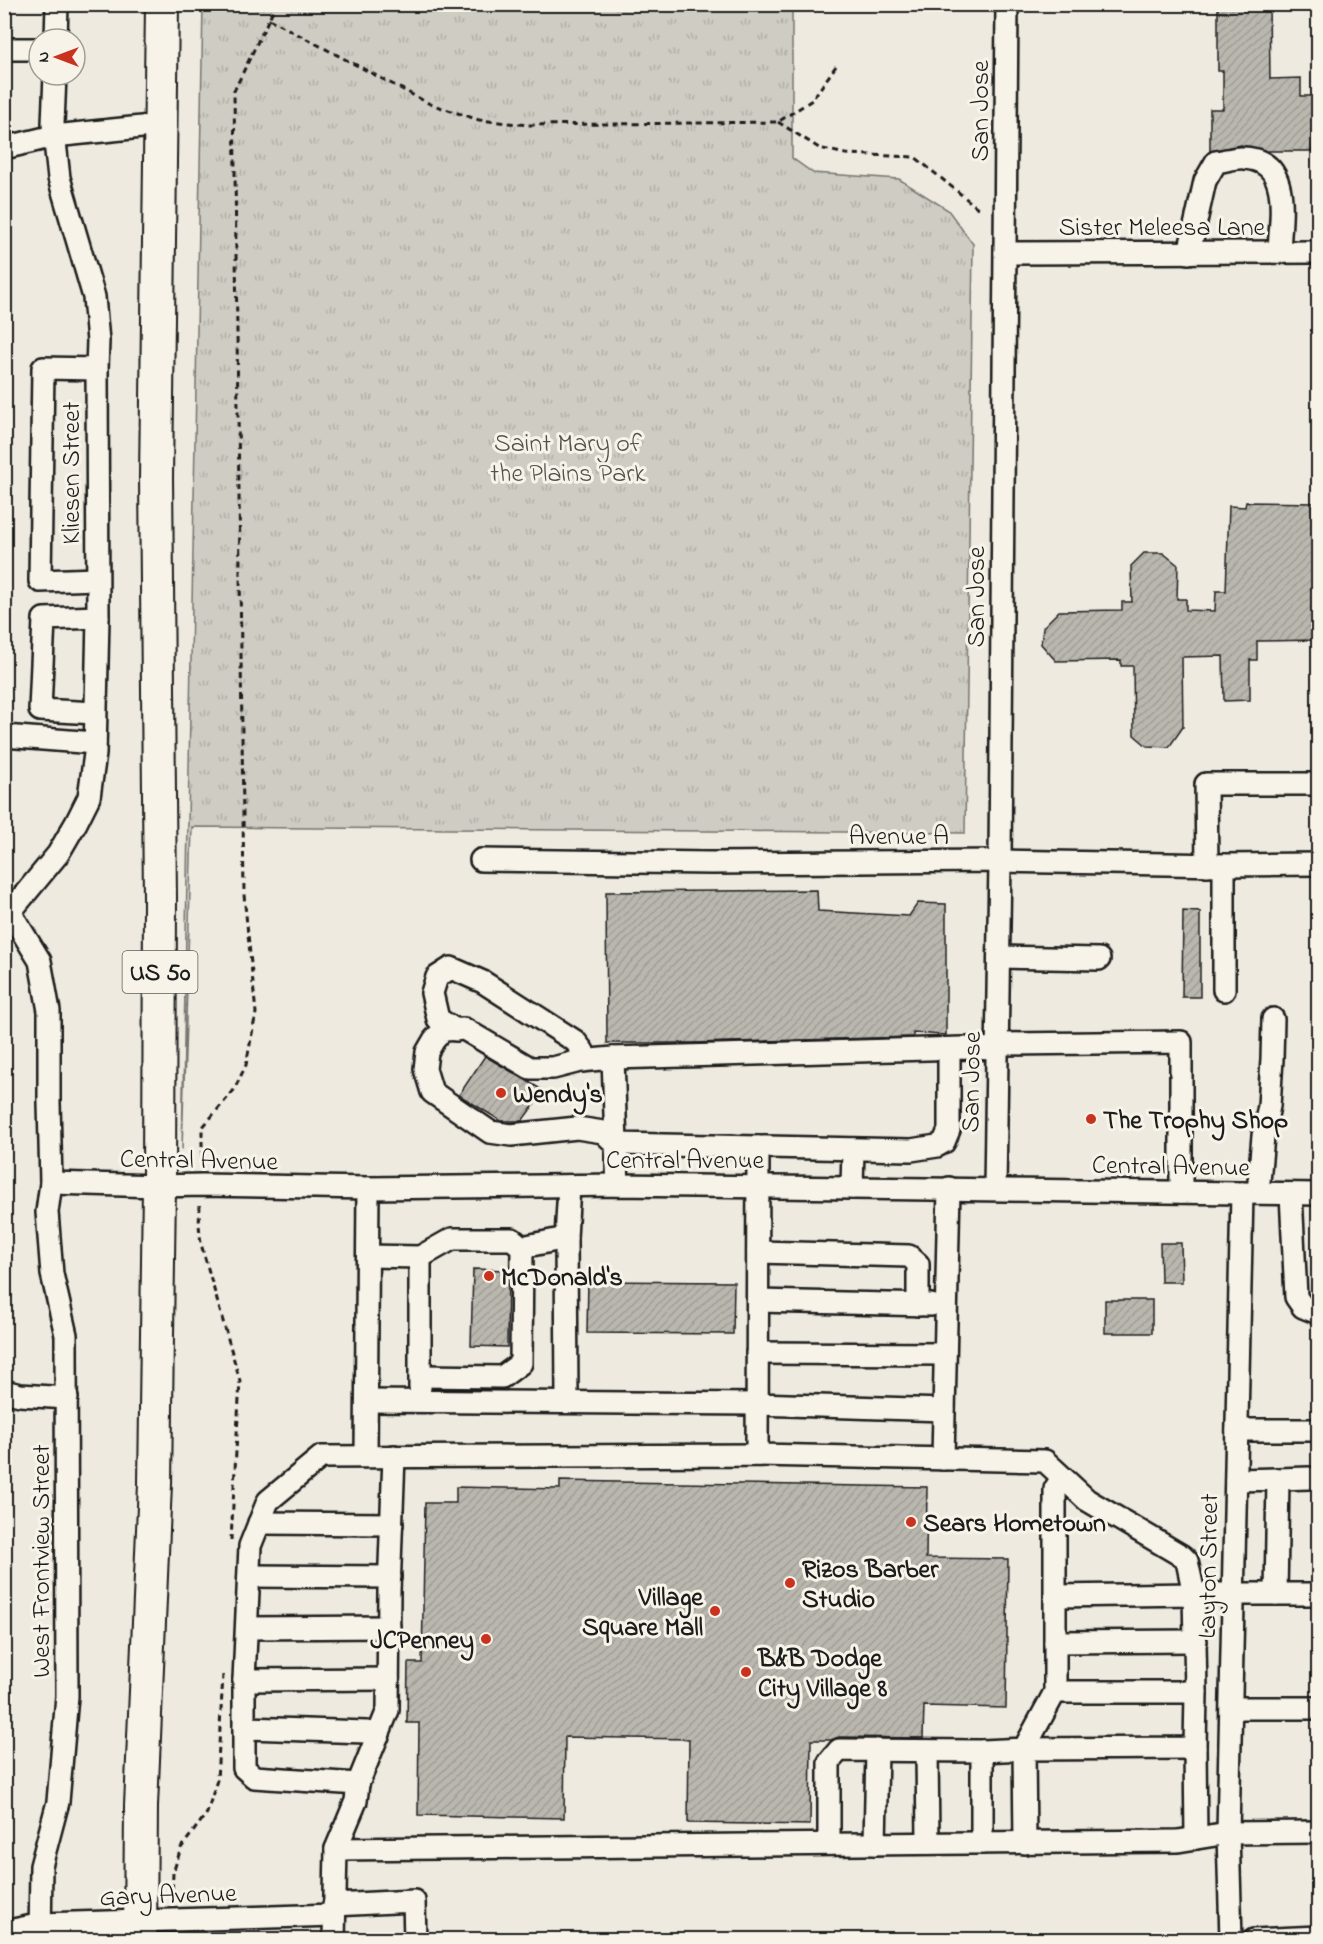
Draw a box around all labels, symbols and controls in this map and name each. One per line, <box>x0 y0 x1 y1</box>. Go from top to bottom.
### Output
north arrow <box>27 27 87 87</box>
text: N <box>32 51 56 62</box>
street label: San Jose <box>963 60 1001 162</box>
street label: Sister Meleesa Lane <box>1059 210 1266 248</box>
street label: Kliesen Street <box>54 401 92 545</box>
park label: Saint Mary of the Plains Park <box>490 426 646 494</box>
street label: San Jose <box>959 546 997 648</box>
street label: Avenue A <box>849 819 949 857</box>
road number: US 50 <box>122 951 198 993</box>
street label: San Jose <box>953 1031 993 1133</box>
place label: Wendy's <box>513 1077 603 1115</box>
marker: Wendy's <box>494 1086 508 1100</box>
place label: The Trophy Shop <box>1103 1103 1288 1141</box>
marker: The Trophy Shop <box>1084 1112 1098 1126</box>
street label: Central Avenue <box>120 1142 279 1182</box>
street label: Central Avenue <box>606 1143 764 1181</box>
street label: Central Avenue <box>1092 1148 1251 1188</box>
place label: McDonald's <box>501 1260 623 1298</box>
marker: McDonald's <box>482 1269 496 1283</box>
street label: West Frontview Street <box>24 1444 62 1678</box>
street label: Layton Street <box>1190 1493 1230 1639</box>
place label: Sears Hometown <box>923 1506 1106 1544</box>
marker: Sears Hometown <box>904 1515 918 1529</box>
place label: Rizos Barber Studio <box>802 1552 939 1620</box>
marker: Rizos Barber Studio <box>783 1576 797 1590</box>
place label: Village Square Mall <box>582 1580 704 1648</box>
marker: Village Square Mall <box>708 1604 722 1618</box>
place label: JCPenney <box>370 1623 474 1661</box>
marker: JCPenney <box>479 1632 493 1646</box>
place label: B&B Dodge City Village 8 <box>757 1641 887 1710</box>
marker: B&B Dodge City Village 8 <box>739 1665 753 1679</box>
street label: Gary Avenue <box>99 1876 238 1918</box>

